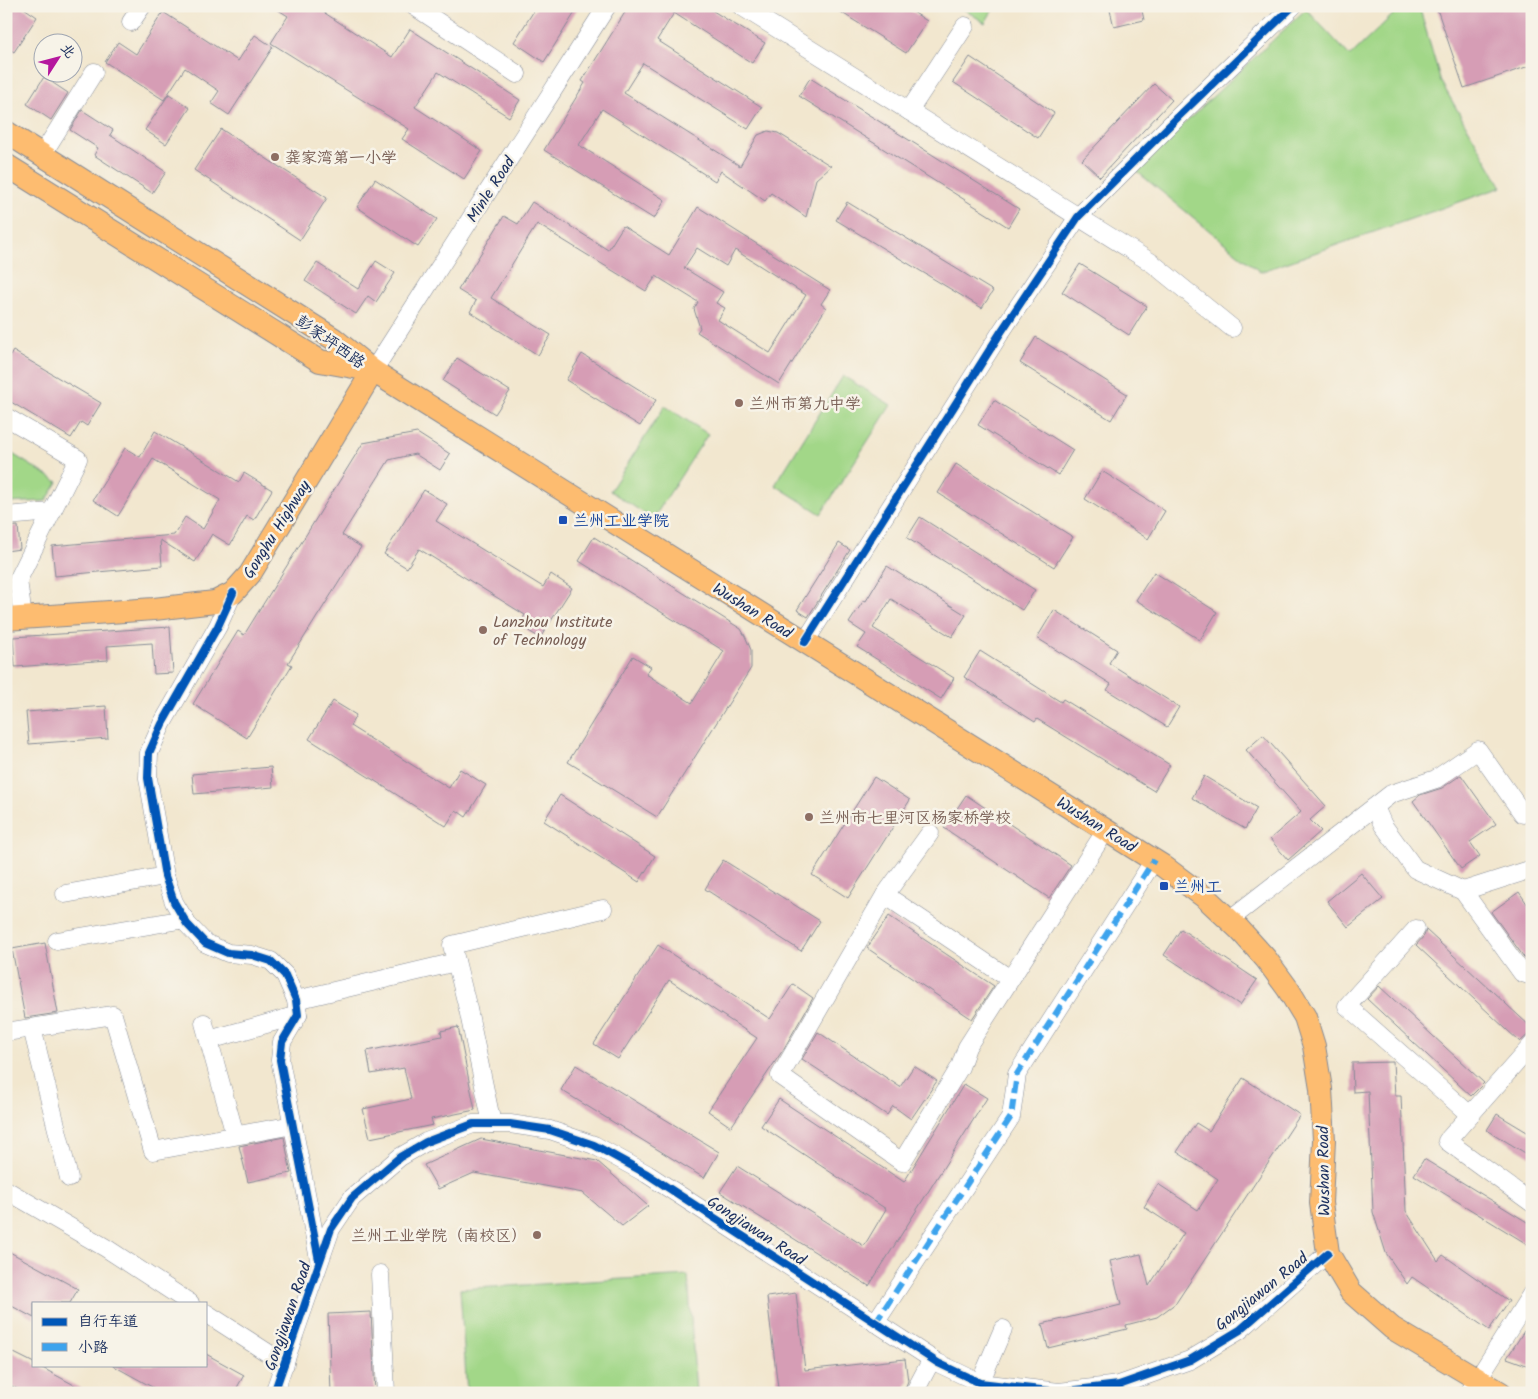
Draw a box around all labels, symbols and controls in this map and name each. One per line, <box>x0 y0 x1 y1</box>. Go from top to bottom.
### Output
north arrow <box>32 32 82 82</box>
text: 北 <box>55 39 81 63</box>
place label: 龚家湾第一小学 <box>285 146 397 171</box>
marker: 龚家湾第一小学 <box>269 151 281 163</box>
street label: Minle Road <box>460 151 523 228</box>
street label: 彭家坪西路 <box>290 309 370 375</box>
place label: 兰州市第九中学 <box>749 392 861 417</box>
marker: 兰州市第九中学 <box>733 397 745 409</box>
street label: Gonghu Highway <box>237 475 318 584</box>
place label: 兰州工业学院 <box>573 509 669 534</box>
marker: 兰州工业学院 <box>557 514 569 526</box>
street label: Wushan Road <box>707 577 798 646</box>
place label: Lanzhou Institute of Technology <box>493 610 612 653</box>
marker: Lanzhou Institute of Technology <box>477 624 489 636</box>
street label: Wushan Road <box>1051 791 1142 860</box>
place label: 兰州市七里河区杨家桥学校 <box>819 806 1011 831</box>
marker: 兰州市七里河区杨家桥学校 <box>803 811 815 823</box>
place label: 兰州工 <box>1174 875 1222 900</box>
marker: 兰州工 <box>1158 880 1170 892</box>
street label: Wushan Road <box>1311 1125 1338 1216</box>
street label: Gongjiawan Road <box>702 1190 812 1273</box>
place label: 兰州工业学院（南校区） <box>351 1224 527 1249</box>
marker: 兰州工业学院（南校区） <box>531 1229 543 1241</box>
street label: Gongjiawan Road <box>1210 1246 1315 1338</box>
street label: Gongjiawan Road <box>258 1258 319 1374</box>
legend <box>32 1302 208 1366</box>
text: 自行车道 <box>78 1310 138 1334</box>
text: 小路 <box>78 1336 108 1360</box>

